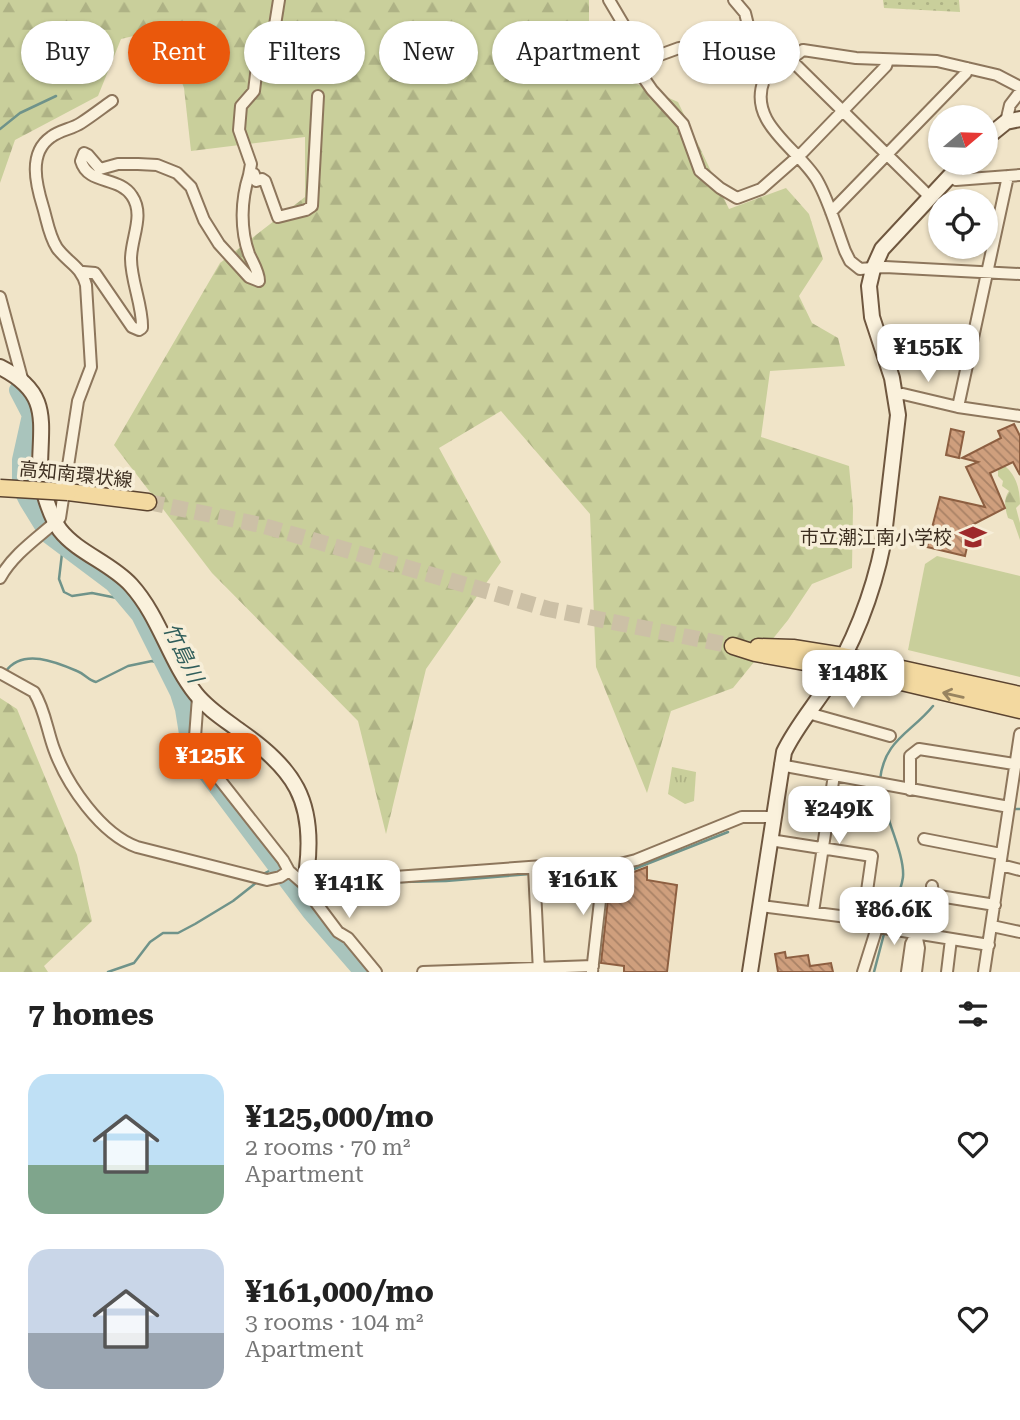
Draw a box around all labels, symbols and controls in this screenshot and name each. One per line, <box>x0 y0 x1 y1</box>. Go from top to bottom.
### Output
chip: Buy <box>21 21 114 84</box>
chip: Rent <box>128 21 230 84</box>
chip: Filters <box>244 21 365 84</box>
chip: New <box>379 21 478 84</box>
chip: Apartment <box>492 21 664 84</box>
chip: House <box>678 21 800 84</box>
north arrow <box>928 105 998 175</box>
map controls <box>928 105 998 259</box>
button: locate <box>928 189 998 259</box>
pin: ¥155K <box>879 324 977 384</box>
text: ¥155K <box>893 333 963 360</box>
street label: 高知南環状線 <box>18 457 134 492</box>
school or university icon: 市立潮江南小学校 <box>958 522 988 552</box>
place label: 市立潮江南小学校 <box>800 526 952 549</box>
water label: 竹島川 <box>158 619 208 688</box>
pin: ¥148K <box>804 650 902 710</box>
text: ¥148K <box>818 659 888 686</box>
one-way arrow <box>942 688 965 702</box>
pin: ¥125K <box>161 734 259 793</box>
text: ¥125K <box>175 742 245 769</box>
pin: ¥249K <box>790 786 888 846</box>
text: ¥249K <box>804 795 874 822</box>
pin: ¥161K <box>534 858 632 917</box>
pin: ¥141K <box>300 860 398 920</box>
text: ¥161K <box>548 866 618 893</box>
text: ¥141K <box>314 869 384 896</box>
pin: ¥86.6K <box>837 888 951 947</box>
text: ¥86.6K <box>856 896 932 923</box>
icon: filters <box>954 995 992 1033</box>
text: 7 homes <box>28 997 154 1032</box>
text: ¥125,000/mo <box>245 1099 434 1134</box>
icon: home <box>84 1102 168 1186</box>
icon: heart <box>954 1125 992 1163</box>
text: 2 rooms · 70 m² <box>245 1134 411 1161</box>
text: Apartment <box>245 1161 364 1188</box>
text: ¥161,000/mo <box>245 1274 434 1309</box>
icon: home <box>84 1277 168 1361</box>
icon: heart <box>954 1300 992 1338</box>
text: 3 rooms · 104 m² <box>245 1309 423 1336</box>
text: Apartment <box>245 1336 364 1363</box>

